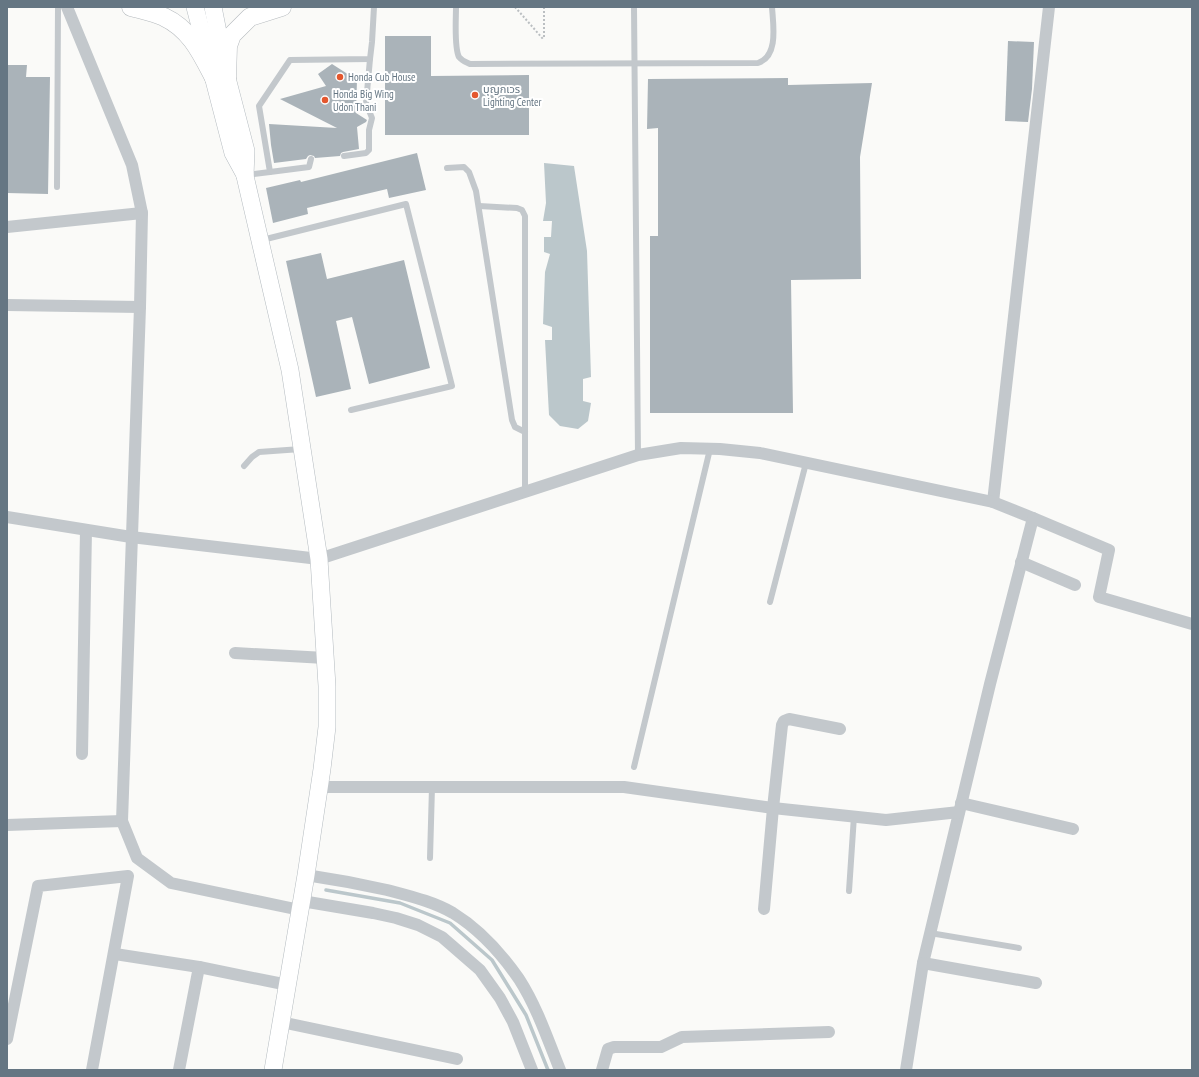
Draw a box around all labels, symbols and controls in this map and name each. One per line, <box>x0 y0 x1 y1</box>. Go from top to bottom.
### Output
place label: Honda Cub House <box>348 70 416 84</box>
marker: Honda Cub House <box>335 72 345 82</box>
place label: บุญกเวร Lighting Center <box>483 82 541 109</box>
place label: Honda Big Wing Udon Thani <box>333 87 394 114</box>
marker: บุญกเวร Lighting Center <box>470 90 480 100</box>
marker: Honda Big Wing Udon Thani <box>320 95 330 105</box>

